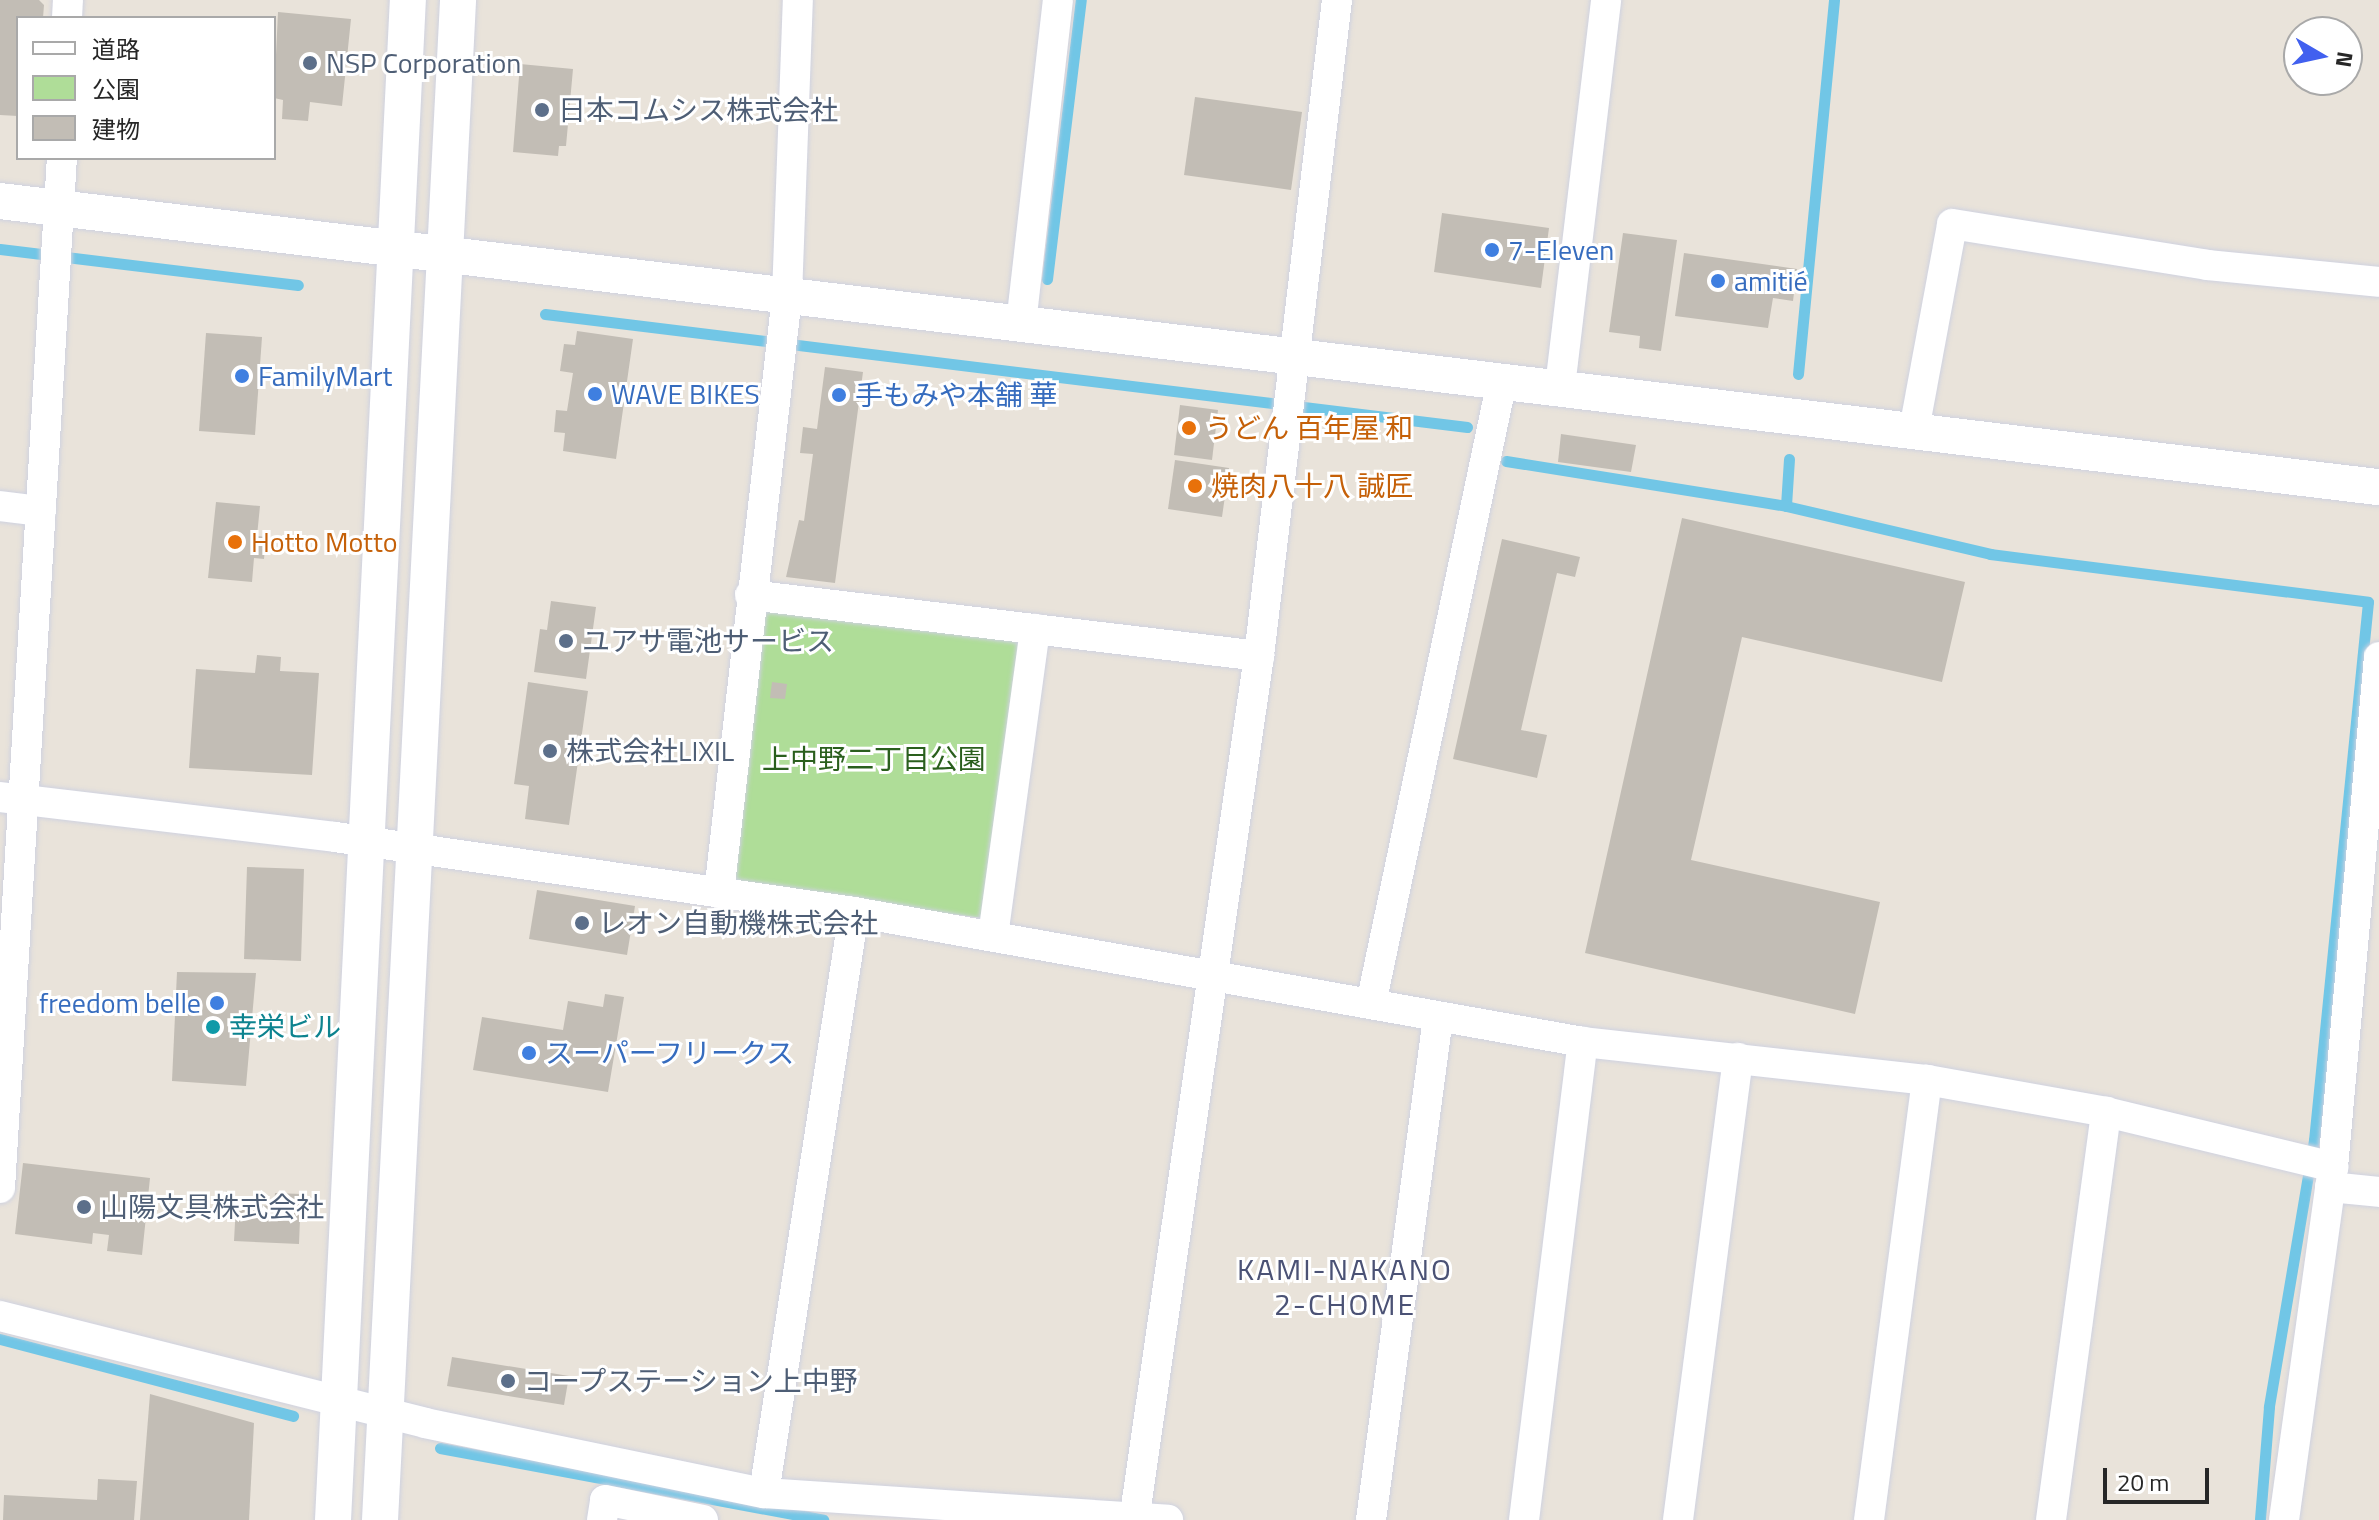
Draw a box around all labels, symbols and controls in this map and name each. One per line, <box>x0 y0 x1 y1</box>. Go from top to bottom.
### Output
legend <box>16 16 276 160</box>
north arrow <box>2283 16 2363 96</box>
text: 道路 <box>92 31 140 67</box>
place label: NSP Corporation <box>326 46 521 80</box>
text: N <box>2327 49 2363 70</box>
marker: NSP Corporation <box>301 54 319 72</box>
text: 公園 <box>92 71 140 107</box>
place label: 日本コムシス株式会社 <box>558 93 838 127</box>
marker: 日本コムシス株式会社 <box>533 101 551 119</box>
text: 建物 <box>92 111 140 147</box>
place label: 7-Eleven <box>1508 233 1614 267</box>
marker: 7-Eleven <box>1483 241 1501 259</box>
place label: amitié <box>1734 264 1808 298</box>
marker: amitié <box>1709 272 1727 290</box>
place label: FamilyMart <box>258 359 392 393</box>
marker: FamilyMart <box>233 367 251 385</box>
place label: WAVE BIKES <box>611 377 760 411</box>
place label: 手もみや本舗 華 <box>855 378 1057 412</box>
marker: WAVE BIKES <box>586 385 604 403</box>
marker: 手もみや本舗 華 <box>830 386 848 404</box>
place label: うどん 百年屋 和 <box>1205 411 1413 445</box>
marker: うどん 百年屋 和 <box>1180 419 1198 437</box>
place label: 焼肉八十八 誠匠 <box>1211 469 1413 503</box>
marker: 焼肉八十八 誠匠 <box>1186 477 1204 495</box>
place label: Hotto Motto <box>251 525 398 559</box>
marker: Hotto Motto <box>226 533 244 551</box>
place label: ユアサ電池サービス <box>582 624 834 658</box>
marker: ユアサ電池サービス <box>557 632 575 650</box>
place label: 株式会社LIXIL <box>566 734 734 768</box>
marker: 株式会社LIXIL <box>541 742 559 760</box>
park label: 上中野二丁目公園 <box>762 742 986 776</box>
place label: レオン自動機株式会社 <box>598 906 878 940</box>
marker: レオン自動機株式会社 <box>573 914 591 932</box>
place label: freedom belle <box>39 986 201 1020</box>
marker: freedom belle <box>208 994 226 1012</box>
place label: 幸栄ビル <box>229 1010 341 1044</box>
marker: 幸栄ビル <box>204 1018 222 1036</box>
place label: スーパーフリークス <box>545 1036 797 1070</box>
marker: スーパーフリークス <box>520 1044 538 1062</box>
place label: 山陽文具株式会社 <box>100 1190 324 1224</box>
marker: 山陽文具株式会社 <box>75 1198 93 1216</box>
district label: KAMI-NAKANO 2-CHOME <box>1237 1251 1453 1322</box>
place label: コープステーション上中野 <box>524 1364 860 1398</box>
marker: コープステーション上中野 <box>499 1372 517 1390</box>
scale bar <box>2107 1452 2213 1502</box>
text: 20 m <box>2117 1464 2169 1500</box>

